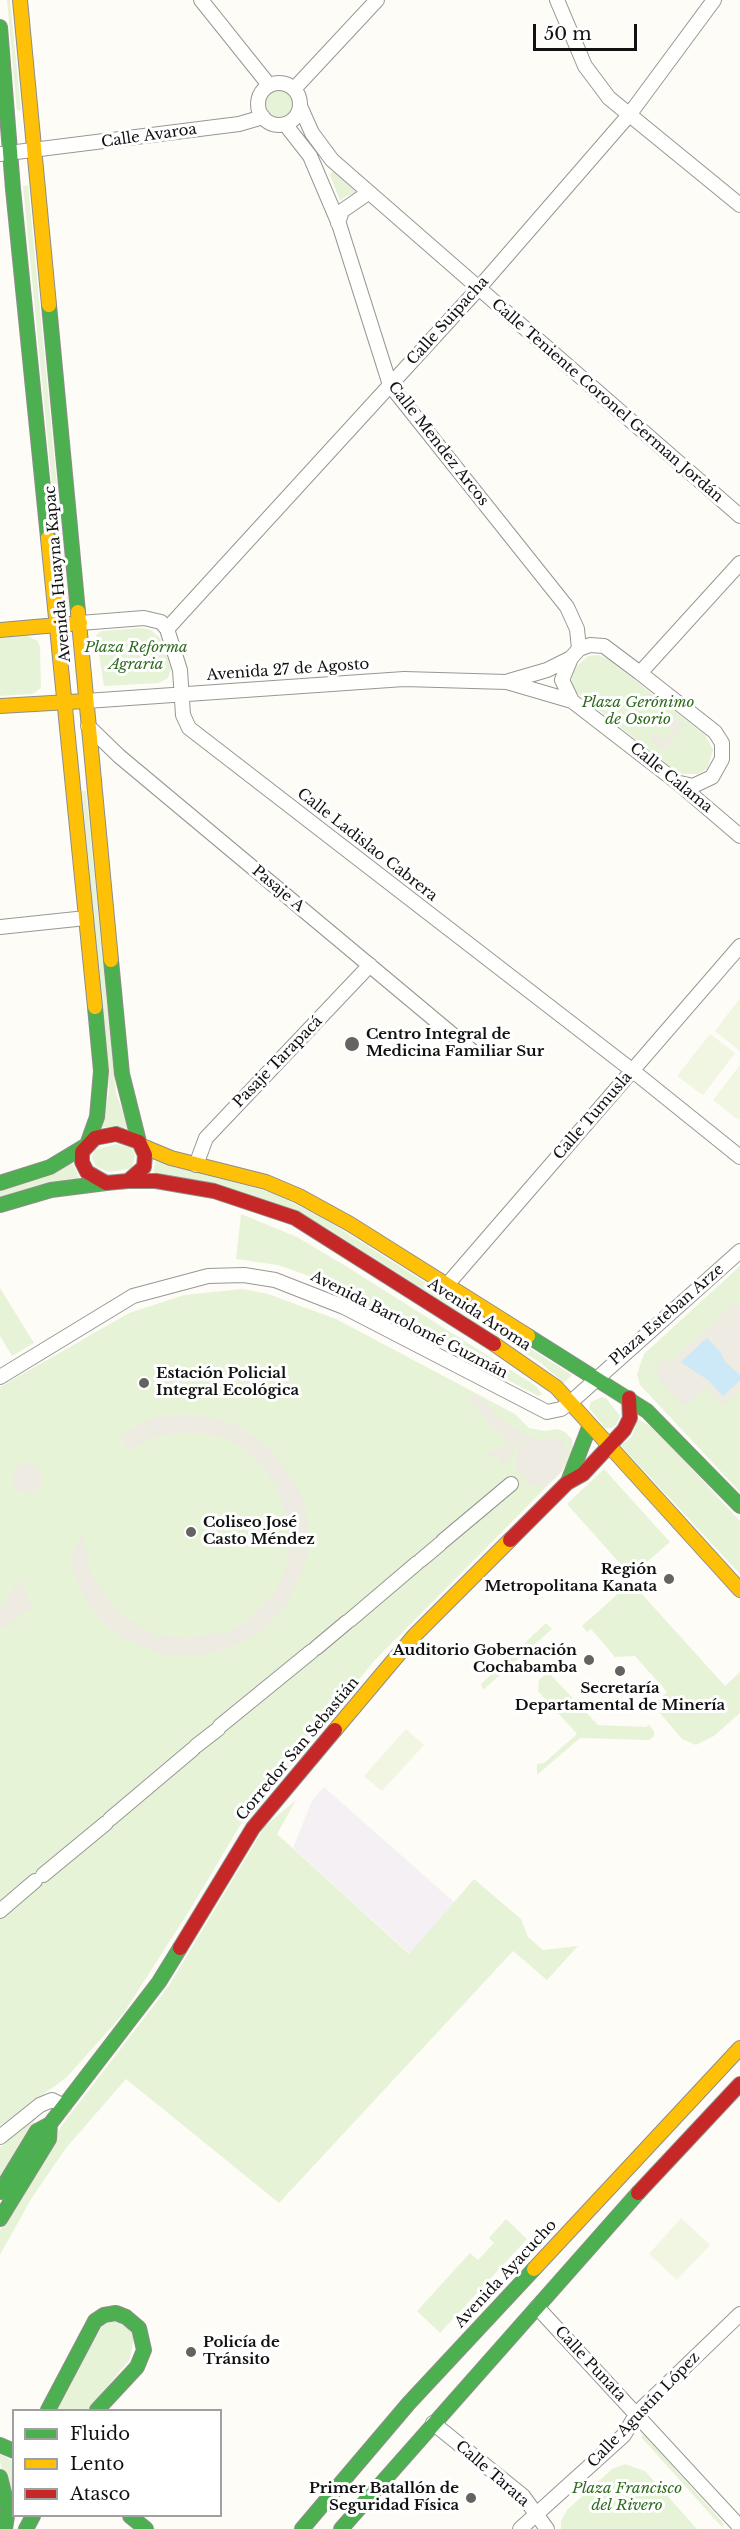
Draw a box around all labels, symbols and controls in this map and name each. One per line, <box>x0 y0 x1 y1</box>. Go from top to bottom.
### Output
scale bar <box>536 12 640 50</box>
text: 50 m <box>544 23 592 45</box>
street label: Calle Avaroa <box>100 120 198 152</box>
street label: Calle Suipacha <box>404 273 492 369</box>
street label: Calle Teniente Coronel German Jordán <box>488 296 726 506</box>
street label: Calle Mendez Arcos <box>384 378 492 510</box>
street label: Avenida Huayna Kapac <box>41 485 75 663</box>
park label: Plaza Reforma Agraria <box>84 639 188 674</box>
street label: Avenida 27 de Agosto <box>206 655 370 685</box>
park label: Plaza Gerónimo de Osorio <box>582 694 694 729</box>
street label: Calle Calama <box>626 739 716 817</box>
street label: Calle Ladislao Cabrera <box>293 785 441 905</box>
street label: Pasaje A <box>248 862 308 916</box>
street label: Pasaje Tarapacá <box>230 1013 326 1111</box>
place label: Centro Integral de Medicina Familiar Sur <box>366 1026 544 1061</box>
marker: Centro Integral de Medicina Familiar Sur <box>343 1035 361 1053</box>
street label: Calle Tumusla <box>550 1068 636 1164</box>
street label: Plaza Esteban Arze <box>606 1261 728 1369</box>
street label: Avenida Bartolomé Guzmán <box>308 1267 510 1383</box>
street label: Avenida Aroma <box>424 1275 534 1355</box>
place label: Estación Policial Integral Ecológica <box>156 1365 299 1400</box>
marker: Estación Policial Integral Ecológica <box>137 1376 151 1390</box>
place label: Coliseo José Casto Méndez <box>203 1514 315 1549</box>
marker: Coliseo José Casto Méndez <box>184 1525 198 1539</box>
place label: Región Metropolitana Kanata <box>485 1561 657 1596</box>
marker: Región Metropolitana Kanata <box>662 1572 676 1586</box>
place label: Auditorio Gobernación Cochabamba <box>393 1642 577 1677</box>
marker: Auditorio Gobernación Cochabamba <box>582 1653 596 1667</box>
marker: Secretaría Departamental de Minería <box>613 1664 627 1678</box>
street label: Corredor San Sebastián <box>233 1674 363 1824</box>
place label: Secretaría Departamental de Minería <box>515 1680 725 1715</box>
street label: Avenida Ayacucho <box>451 2216 561 2332</box>
street label: Calle Punata <box>551 2323 629 2405</box>
place label: Policía de Tránsito <box>203 2334 280 2369</box>
marker: Policía de Tránsito <box>184 2345 198 2359</box>
street label: Calle Agustín López <box>584 2348 704 2472</box>
legend <box>12 2409 222 2517</box>
text: Fluido <box>70 2423 130 2445</box>
street label: Calle Tarata <box>452 2437 532 2511</box>
text: Lento <box>70 2453 124 2475</box>
place label: Primer Batallón de Seguridad Física <box>309 2480 459 2515</box>
park label: Plaza Francisco del Rivero <box>572 2480 682 2515</box>
text: Atasco <box>70 2483 130 2505</box>
marker: Primer Batallón de Seguridad Física <box>464 2491 478 2505</box>

